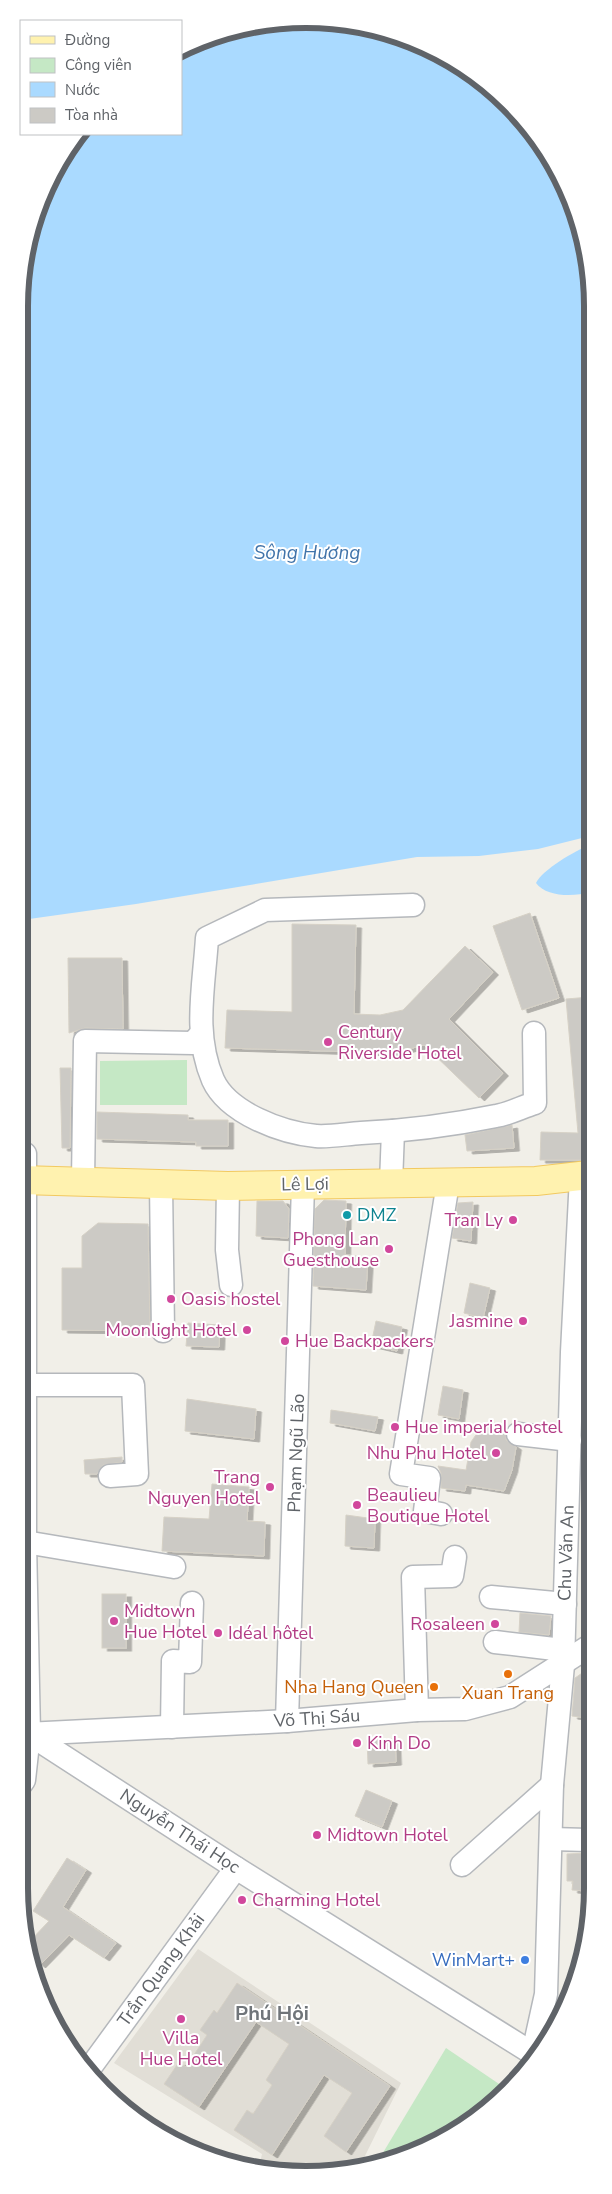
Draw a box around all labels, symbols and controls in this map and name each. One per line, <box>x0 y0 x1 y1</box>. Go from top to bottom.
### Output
legend <box>20 20 182 135</box>
text: Đường <box>64 30 110 50</box>
text: Công viên <box>65 55 132 75</box>
text: Nước <box>65 80 100 100</box>
text: Tòa nhà <box>65 105 118 125</box>
water label: Sông Hương <box>254 540 360 566</box>
place label: Century Riverside Hotel <box>338 1020 462 1065</box>
marker: Century Riverside Hotel <box>322 1036 334 1048</box>
street label: Lê Lợi <box>281 1172 329 1196</box>
place label: DMZ <box>357 1203 397 1227</box>
place label: Tran Ly <box>445 1208 504 1232</box>
marker: DMZ <box>341 1209 353 1221</box>
marker: Tran Ly <box>507 1214 519 1226</box>
place label: Phong Lan Guesthouse <box>283 1227 379 1272</box>
marker: Phong Lan Guesthouse <box>383 1243 395 1255</box>
place label: Oasis hostel <box>181 1287 281 1311</box>
marker: Oasis hostel <box>165 1293 177 1305</box>
place label: Jasmine <box>449 1309 513 1333</box>
marker: Jasmine <box>517 1315 529 1327</box>
place label: Moonlight Hotel <box>105 1318 238 1342</box>
marker: Moonlight Hotel <box>241 1324 253 1336</box>
place label: Hue Backpackers <box>295 1329 434 1353</box>
marker: Hue Backpackers <box>279 1335 291 1347</box>
street label: Phạm Ngũ Lão <box>282 1393 310 1513</box>
place label: Hue imperial hostel <box>405 1415 563 1439</box>
marker: Hue imperial hostel <box>389 1421 401 1433</box>
place label: Nhu Phu Hotel <box>367 1441 487 1465</box>
marker: Nhu Phu Hotel <box>490 1447 502 1459</box>
place label: Trang Nguyen Hotel <box>148 1465 261 1510</box>
marker: Trang Nguyen Hotel <box>264 1481 276 1493</box>
place label: Beaulieu Boutique Hotel <box>367 1483 490 1528</box>
marker: Beaulieu Boutique Hotel <box>351 1499 363 1511</box>
street label: Chu Văn An <box>552 1505 580 1601</box>
place label: Midtown Hue Hotel <box>124 1599 207 1644</box>
place label: Rosaleen <box>410 1612 485 1636</box>
marker: Midtown Hue Hotel <box>108 1615 120 1627</box>
marker: Rosaleen <box>489 1618 501 1630</box>
place label: Idéal hôtel <box>228 1621 314 1645</box>
marker: Idéal hôtel <box>212 1627 224 1639</box>
marker: Xuan Trang <box>502 1668 514 1680</box>
place label: Nha Hang Queen <box>284 1675 424 1699</box>
marker: Nha Hang Queen <box>428 1681 440 1693</box>
place label: Xuan Trang <box>462 1681 554 1705</box>
street label: Võ Thị Sáu <box>272 1703 361 1733</box>
place label: Kinh Do <box>367 1731 431 1755</box>
marker: Kinh Do <box>351 1737 363 1749</box>
street label: Nguyễn Thái Học <box>115 1783 245 1879</box>
place label: Midtown Hotel <box>327 1823 449 1847</box>
marker: Midtown Hotel <box>311 1829 323 1841</box>
place label: Charming Hotel <box>252 1888 381 1912</box>
marker: Charming Hotel <box>236 1894 248 1906</box>
street label: Trần Quang Khải <box>112 1909 210 2031</box>
place label: WinMart+ <box>432 1948 515 1972</box>
marker: WinMart+ <box>519 1954 531 1966</box>
district label: Phú Hội <box>235 2000 309 2027</box>
marker: Villa Hue Hotel <box>175 2013 187 2025</box>
place label: Villa Hue Hotel <box>140 2026 223 2071</box>

